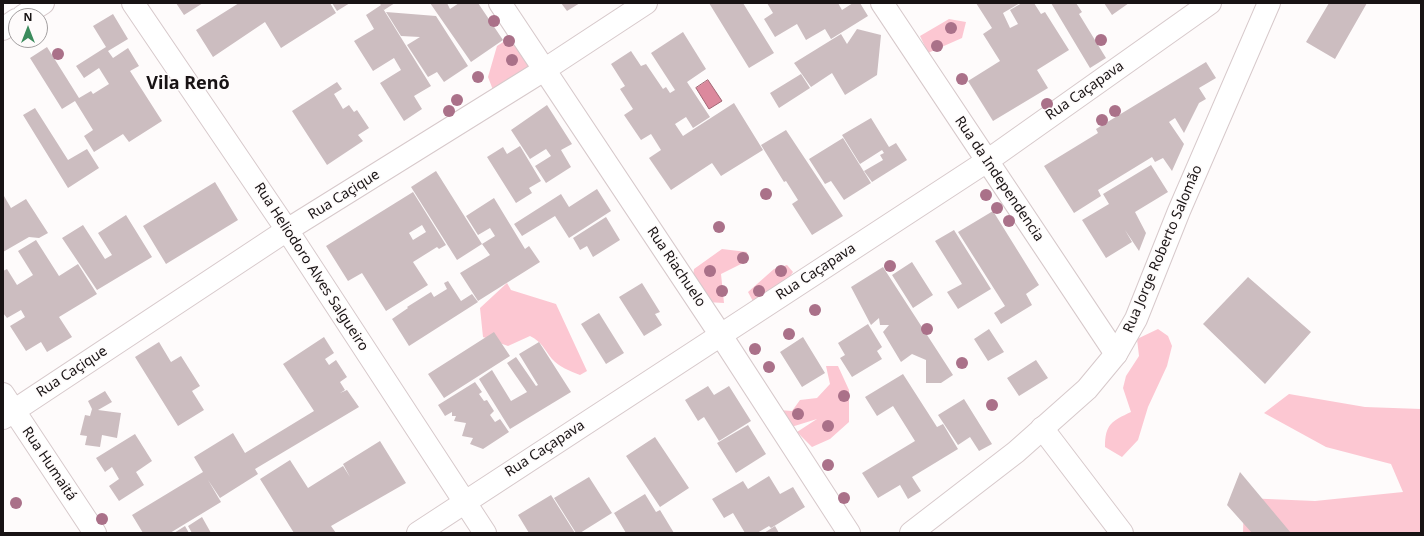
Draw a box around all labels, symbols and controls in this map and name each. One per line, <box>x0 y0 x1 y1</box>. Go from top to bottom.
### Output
north arrow <box>8 8 48 48</box>
text: N <box>24 9 32 24</box>
street label: Rua Caçapava <box>1043 58 1127 124</box>
district label: Vila Renô <box>146 73 230 95</box>
street label: Rua da Independencia <box>951 113 1047 245</box>
street label: Rua Jorge Roberto Salomão <box>1120 163 1206 335</box>
street label: Rua Caçique <box>305 166 383 224</box>
street label: Rua Heliodoro Alves Salgueiro <box>250 180 372 354</box>
street label: Rua Riachuelo <box>643 224 709 310</box>
street label: Rua Caçapava <box>773 240 859 304</box>
street label: Rua Caçique <box>33 343 111 401</box>
street label: Rua Caçapava <box>502 417 588 481</box>
street label: Rua Humaitá <box>18 424 80 504</box>

